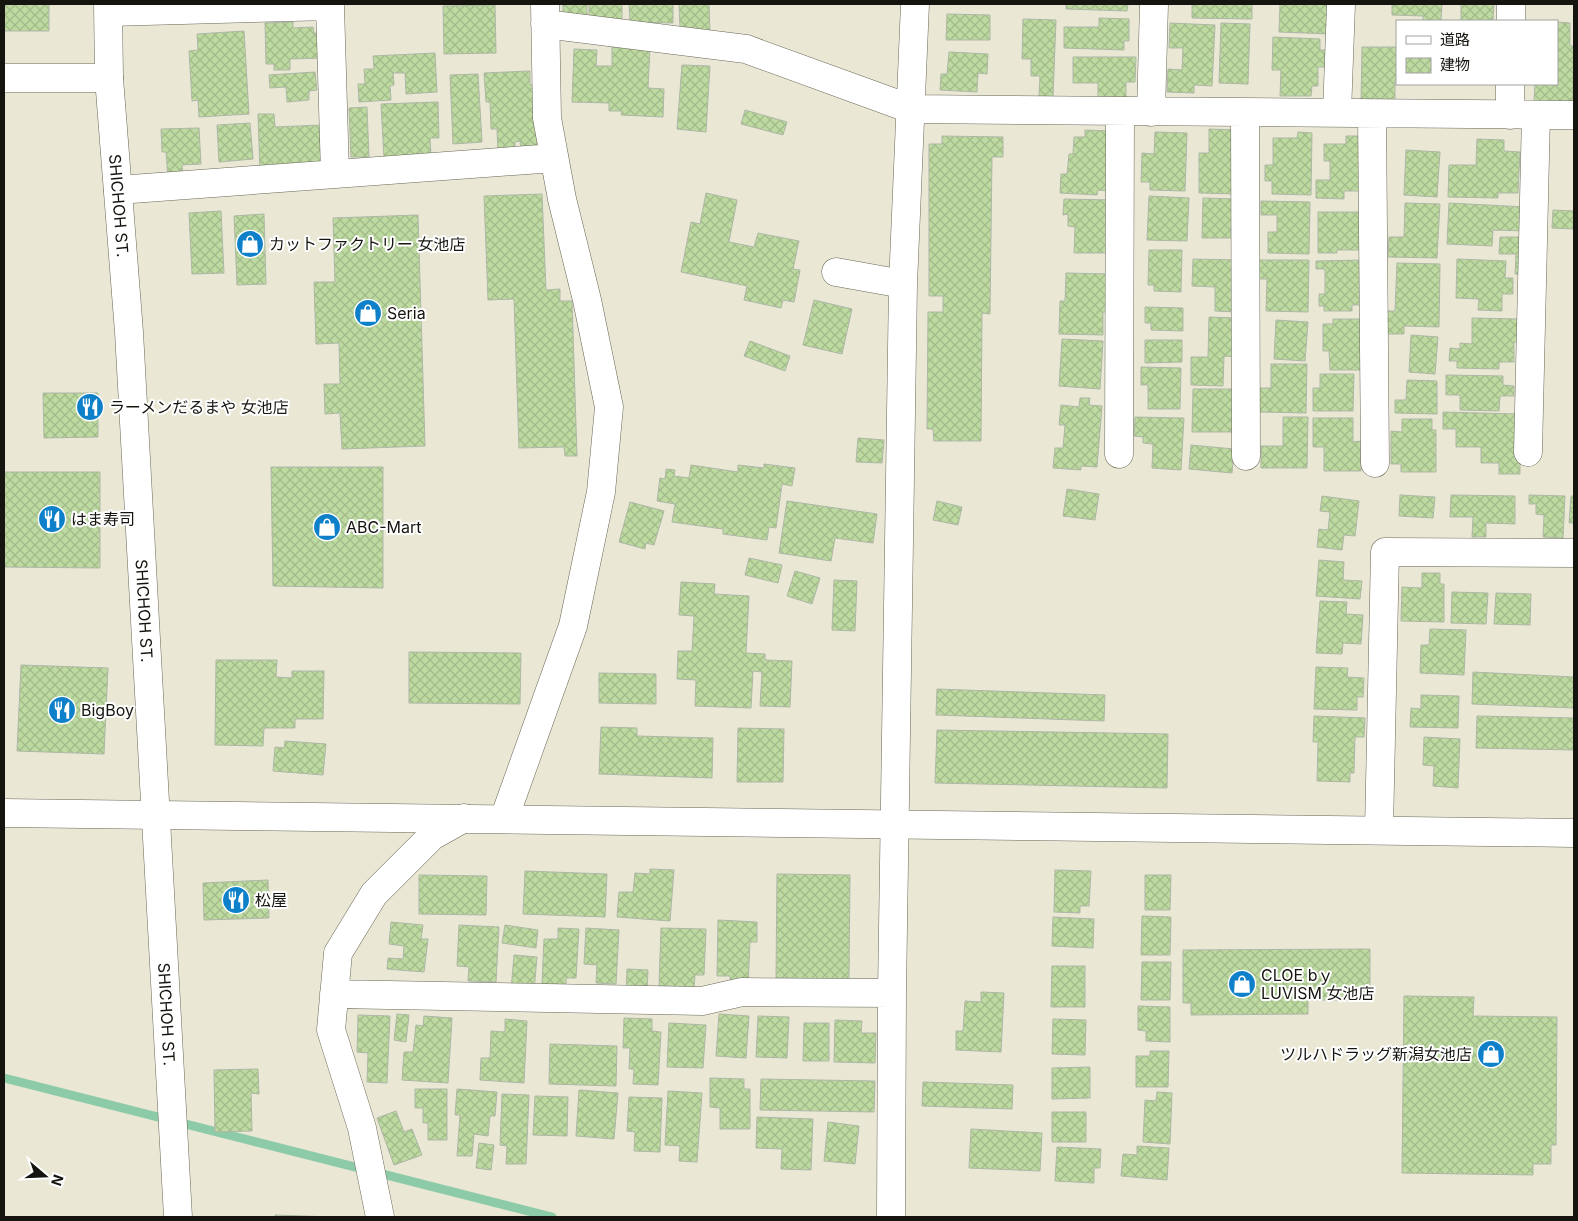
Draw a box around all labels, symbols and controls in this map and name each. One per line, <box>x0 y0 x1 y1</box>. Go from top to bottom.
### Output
legend <box>1396 20 1558 85</box>
text: 道路 <box>1440 30 1470 49</box>
text: 建物 <box>1440 55 1470 74</box>
street label: SHICHOH ST. <box>105 153 133 258</box>
shop icon: カットファクトリー 女池店 <box>235 229 265 259</box>
place label: カットファクトリー 女池店 <box>269 234 466 254</box>
shop icon: Seria <box>353 298 383 328</box>
place label: Seria <box>387 303 426 323</box>
restaurant icon: ラーメンだるまや 女池店 <box>75 392 105 422</box>
place label: ラーメンだるまや 女池店 <box>109 397 289 417</box>
restaurant icon: はま寿司 <box>37 504 67 534</box>
place label: はま寿司 <box>71 509 135 529</box>
shop icon: ABC-Mart <box>312 512 342 542</box>
place label: ABC-Mart <box>346 517 422 537</box>
street label: SHICHOH ST. <box>132 559 157 663</box>
restaurant icon: BigBoy <box>47 695 77 725</box>
place label: BigBoy <box>81 700 134 720</box>
restaurant icon: 松屋 <box>221 885 251 915</box>
place label: 松屋 <box>255 890 287 910</box>
street label: SHICHOH ST. <box>154 962 180 1066</box>
place label: CLOE bｙ LUVISM 女池店 <box>1261 965 1375 1003</box>
shop icon: CLOE bｙ LUVISM 女池店 <box>1227 969 1257 999</box>
shop icon: ツルハドラッグ新潟女池店 <box>1476 1039 1506 1069</box>
place label: ツルハドラッグ新潟女池店 <box>1280 1044 1472 1064</box>
north arrow <box>20 1151 70 1201</box>
text: N <box>48 1173 68 1188</box>

